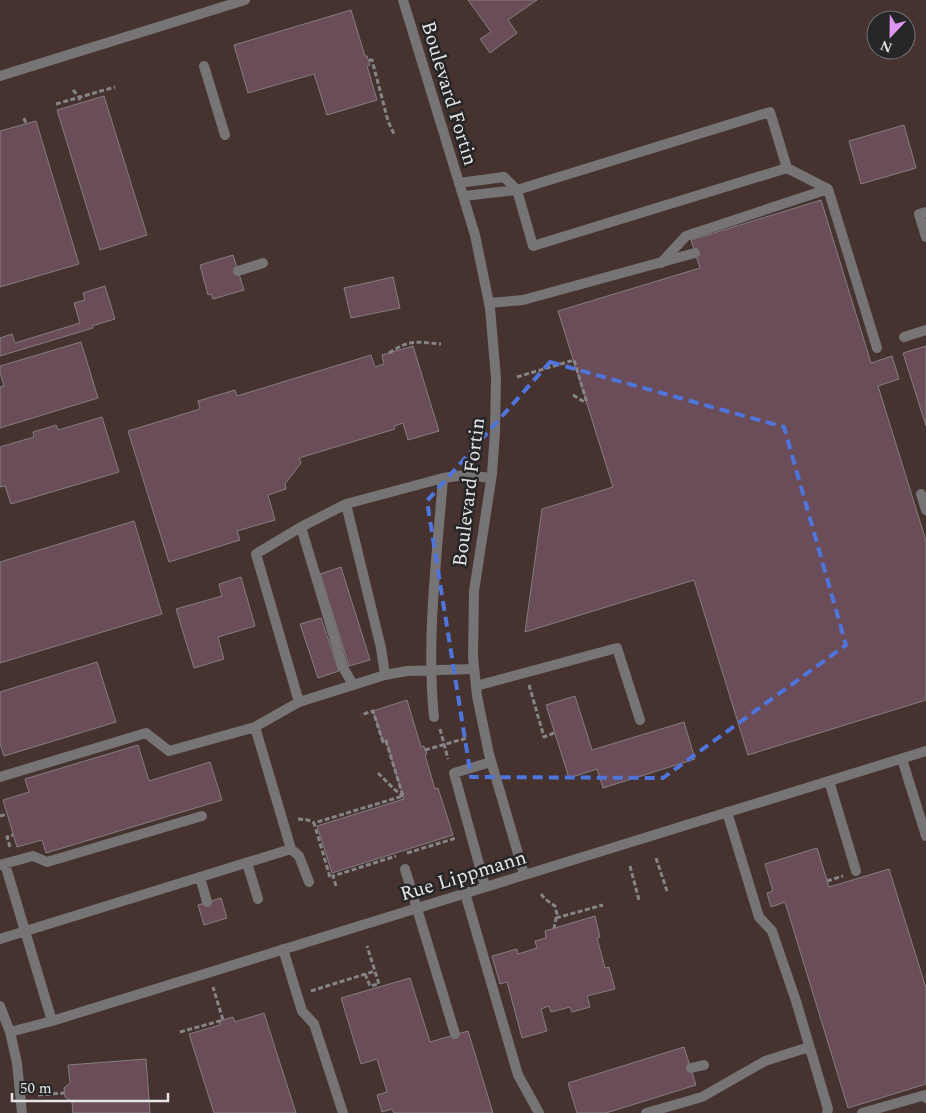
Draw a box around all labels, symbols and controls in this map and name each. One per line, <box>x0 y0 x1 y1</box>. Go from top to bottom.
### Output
north arrow <box>866 10 916 60</box>
street label: Boulevard Fortin <box>413 17 485 169</box>
text: N <box>877 35 896 58</box>
street label: Boulevard Fortin <box>445 416 493 568</box>
street label: Rue Lippmann <box>396 842 530 909</box>
scale bar <box>12 1070 169 1102</box>
text: 50 m <box>20 1077 52 1100</box>

